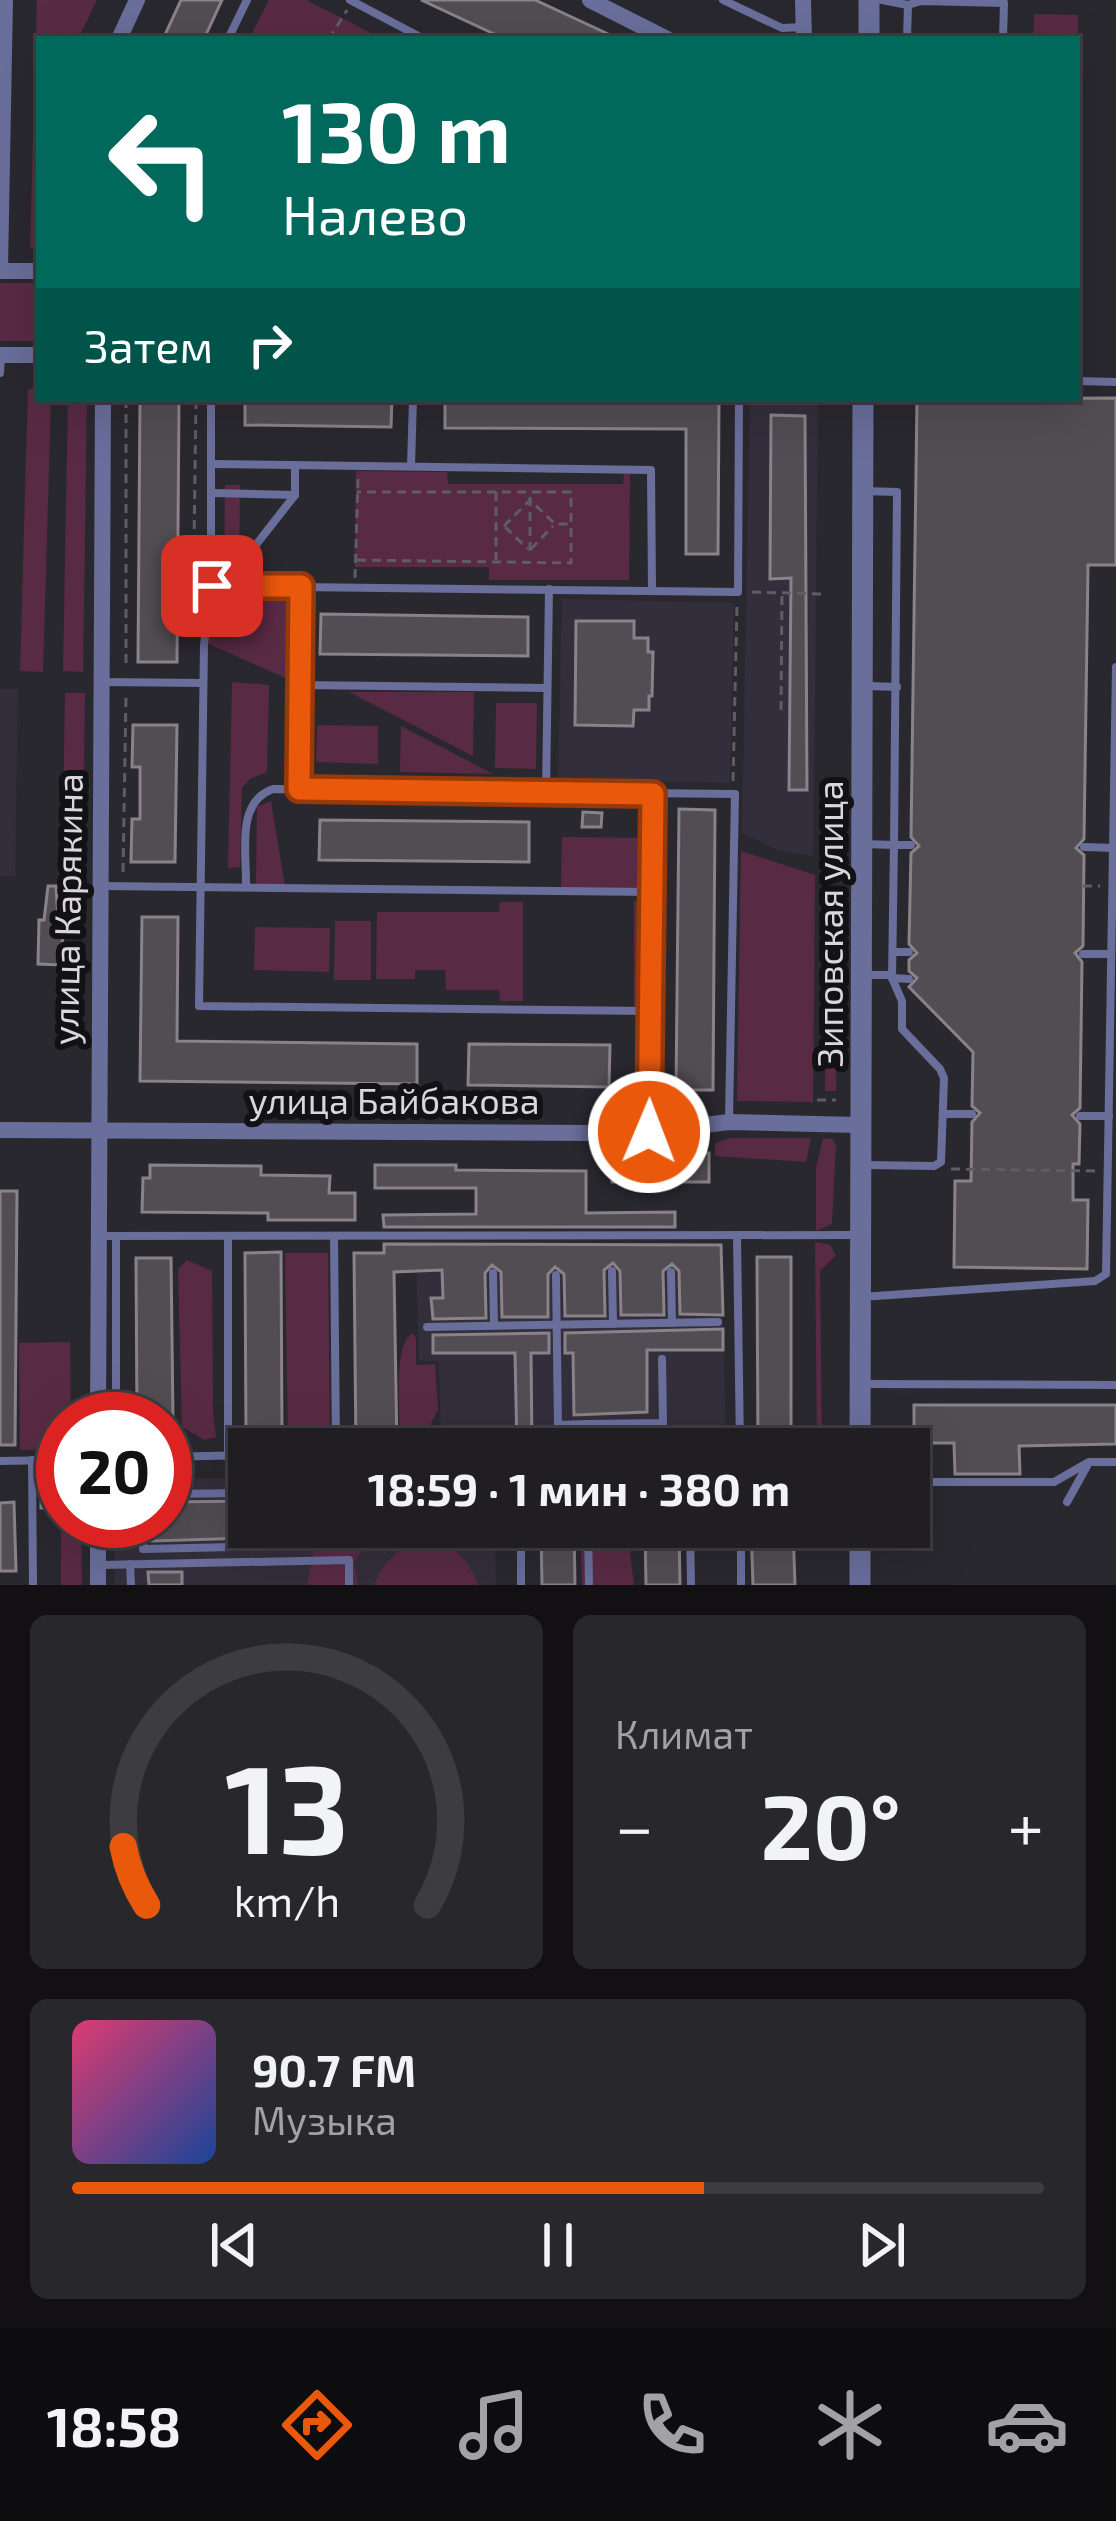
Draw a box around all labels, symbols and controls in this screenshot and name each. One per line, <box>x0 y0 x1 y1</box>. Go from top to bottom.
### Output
text: 130 m <box>282 79 511 180</box>
icon: left <box>84 84 240 240</box>
text: Налево <box>282 181 468 246</box>
icon: right <box>237 312 303 378</box>
text: Затем <box>84 318 213 372</box>
pin <box>161 535 263 637</box>
icon: arrive <box>179 553 245 619</box>
street label: улица Карякина <box>42 773 91 1045</box>
street label: Зиповская улица <box>807 780 851 1068</box>
position arrow <box>586 1069 712 1195</box>
street label: улица Байбакова <box>248 1078 540 1122</box>
speed limit sign: 20 <box>36 1392 192 1548</box>
text: 18:59 · 1 мин · 380 m <box>368 1461 790 1515</box>
text: Климат <box>615 1710 753 1757</box>
text: 13 <box>224 1729 349 1879</box>
text: 20° <box>761 1770 901 1878</box>
text: − <box>615 1785 654 1864</box>
text: + <box>1008 1785 1044 1864</box>
text: km/h <box>233 1874 340 1926</box>
text: 90.7 FM <box>252 2042 416 2096</box>
text: Музыка <box>252 2096 397 2143</box>
icon: previous <box>201 2212 267 2278</box>
icon: pause <box>525 2212 591 2278</box>
icon: next <box>849 2212 915 2278</box>
icon: directions <box>275 2383 359 2467</box>
icon: music <box>452 2383 536 2467</box>
icon: phone <box>630 2383 714 2467</box>
icon: climate <box>808 2383 892 2467</box>
icon: car <box>985 2383 1069 2467</box>
text: 18:58 <box>47 2393 181 2458</box>

